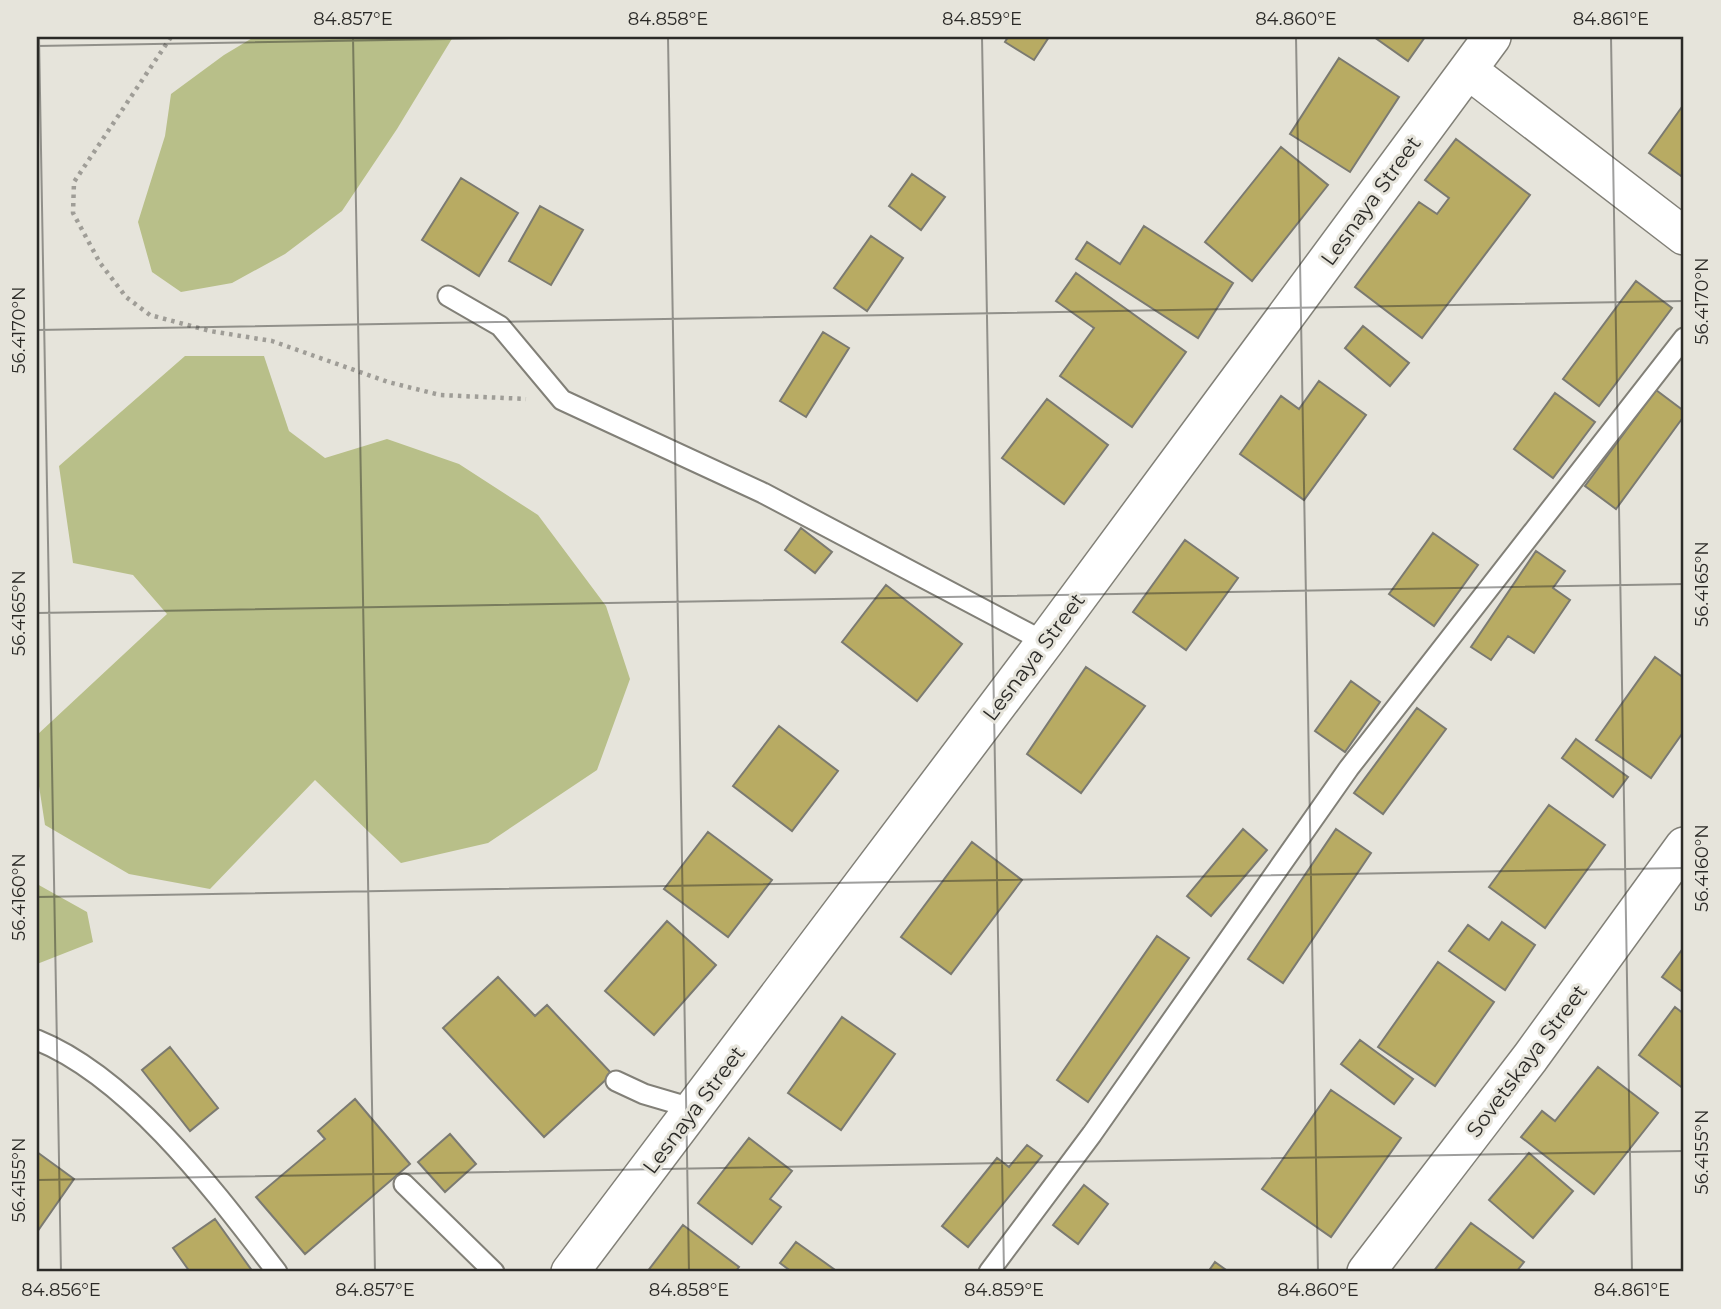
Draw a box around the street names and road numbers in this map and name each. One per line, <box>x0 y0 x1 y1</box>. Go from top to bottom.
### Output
street label: Lesnaya Street <box>1315 131 1426 270</box>
street label: Lesnaya Street <box>977 588 1090 726</box>
street label: Sovetskaya Street <box>1461 979 1592 1142</box>
street label: Lesnaya Street <box>637 1041 750 1179</box>

